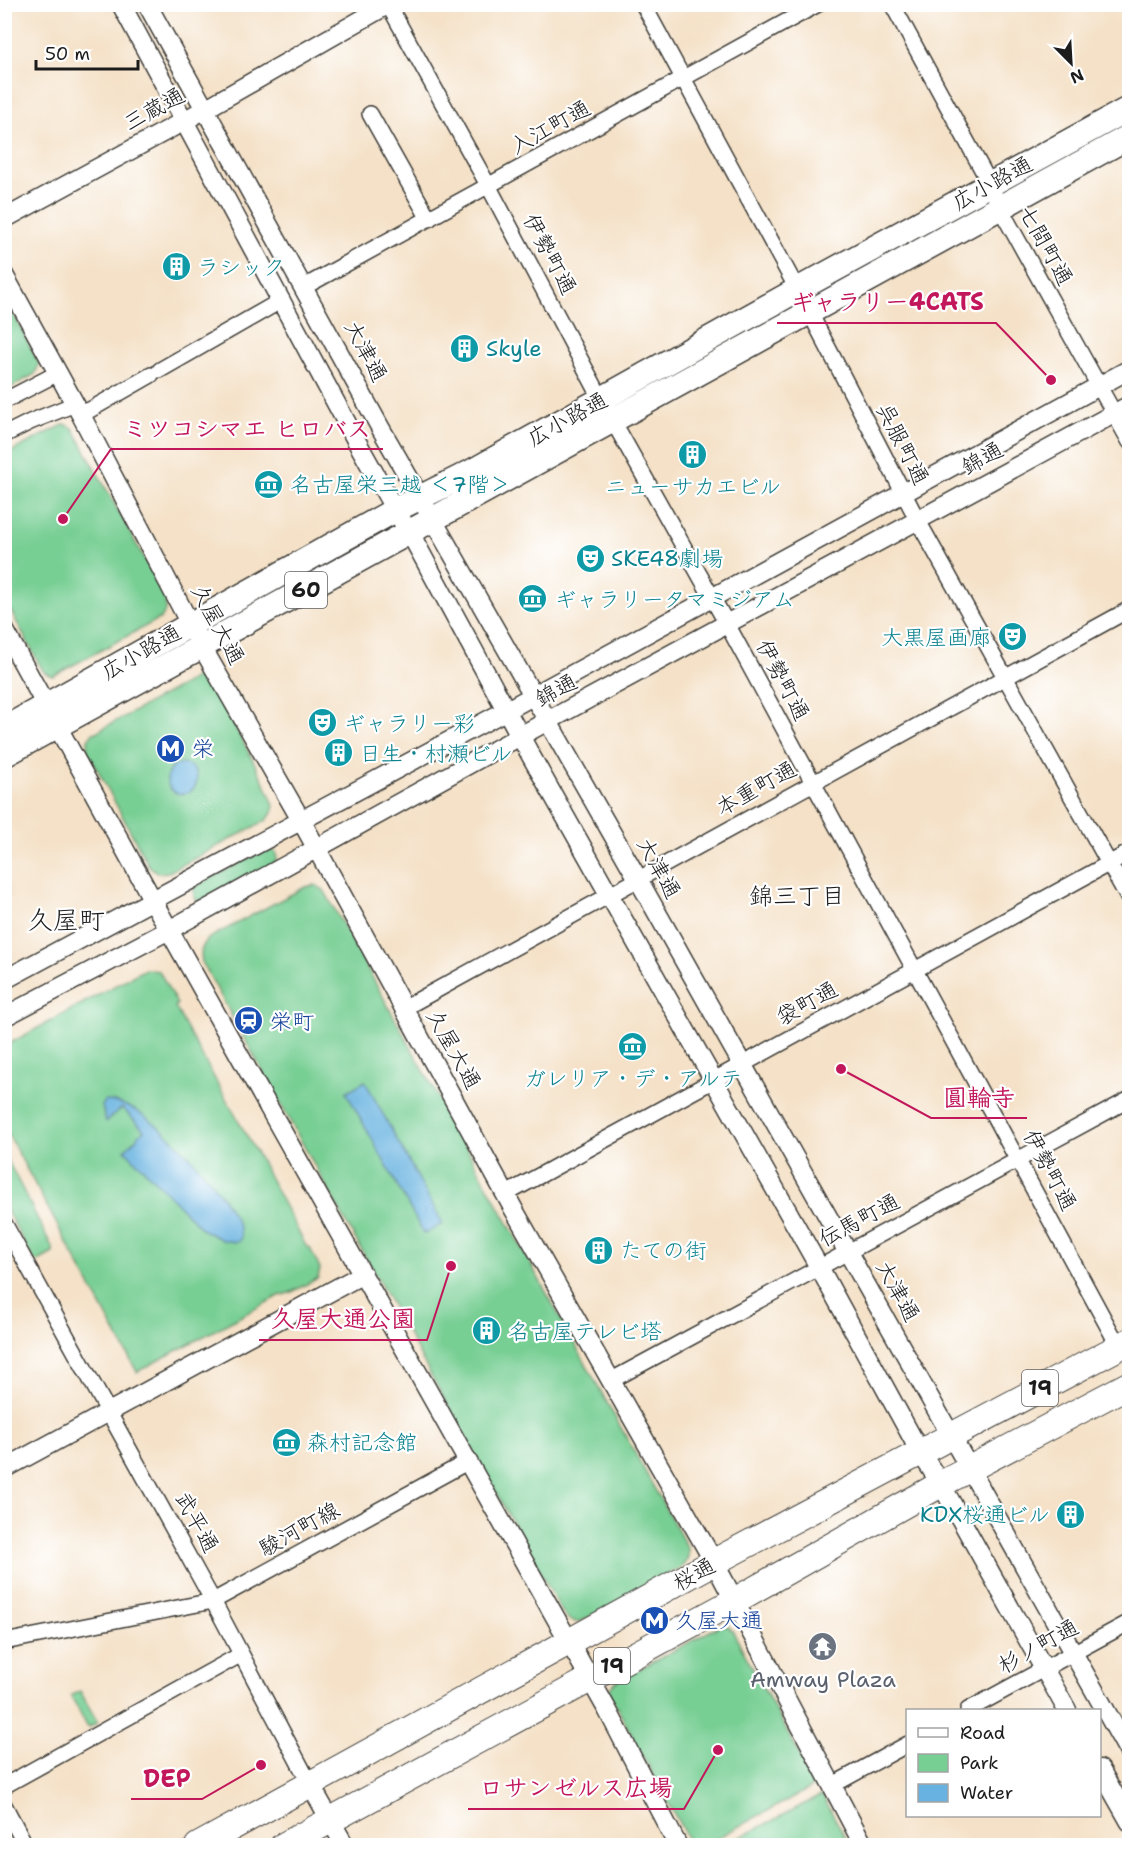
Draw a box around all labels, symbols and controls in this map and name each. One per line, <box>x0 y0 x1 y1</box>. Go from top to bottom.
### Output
scale bar <box>36 33 138 71</box>
north arrow <box>1041 33 1101 93</box>
text: 50 m <box>45 42 90 66</box>
text: N <box>1067 64 1087 88</box>
street label: 三蔵通 <box>118 80 190 138</box>
street label: 入江町通 <box>504 93 596 161</box>
street label: 広小路通 <box>946 149 1038 217</box>
street label: 七間町通 <box>1012 199 1080 291</box>
street label: 伊勢町通 <box>517 208 583 300</box>
building icon: ラシック <box>160 251 192 283</box>
place label: ラシック <box>197 253 285 282</box>
callout: ギャラリー4CATS <box>777 281 996 323</box>
text: ギャラリー4CATS <box>790 286 984 318</box>
street label: 大津通 <box>338 315 394 387</box>
building icon: Skyle <box>449 332 481 364</box>
place label: Skyle <box>486 334 542 363</box>
street label: 広小路通 <box>521 385 613 453</box>
street label: 呉服町通 <box>870 398 936 490</box>
callout: ミツコシマエ ヒロバス <box>111 407 383 449</box>
text: ミツコシマエ ヒロバス <box>123 413 371 445</box>
street label: 錦通 <box>956 435 1008 481</box>
building icon: ニューサカエビル <box>677 438 709 470</box>
museum icon: 名古屋栄三越 ＜7階＞ <box>253 468 285 500</box>
place label: 名古屋栄三越 ＜7階＞ <box>290 470 511 499</box>
place label: ニューサカエビル <box>605 472 781 501</box>
theatre icon: SKE48劇場 <box>574 542 606 574</box>
place label: SKE48劇場 <box>611 544 723 573</box>
road number: 60 <box>285 572 327 608</box>
street label: 久屋大通 <box>185 578 251 670</box>
museum icon: ギャラリータマミジアム <box>517 583 549 615</box>
place label: ギャラリータマミジアム <box>554 585 795 614</box>
street label: 広小路通 <box>96 617 186 687</box>
theatre icon: 大黒屋画廊 <box>996 621 1028 653</box>
place label: 大黒屋画廊 <box>881 623 991 652</box>
street label: 伊勢町通 <box>750 634 816 726</box>
street label: 錦通 <box>530 667 582 713</box>
theatre icon: ギャラリー彩 <box>306 707 338 739</box>
place label: ギャラリー彩 <box>343 709 475 738</box>
metro station icon: 栄 <box>155 732 187 764</box>
place label: 栄 <box>192 734 214 763</box>
building icon: 日生・村瀬ビル <box>322 737 354 769</box>
place label: 日生・村瀬ビル <box>359 739 513 768</box>
street label: 本重町通 <box>710 754 802 822</box>
street label: 大津通 <box>630 832 688 904</box>
district label: 錦三丁目 <box>749 880 845 912</box>
district label: 久屋町 <box>27 902 105 937</box>
street label: 袋町通 <box>771 974 843 1032</box>
street label: 久屋大通 <box>420 1003 488 1095</box>
station icon: 栄町 <box>233 1005 265 1037</box>
place label: 栄町 <box>270 1007 314 1036</box>
museum icon: ガレリア・デ・アルテ <box>617 1030 649 1062</box>
place label: ガレリア・デ・アルテ <box>524 1064 742 1093</box>
callout: 圓輪寺 <box>931 1076 1027 1118</box>
text: 圓輪寺 <box>943 1082 1015 1114</box>
street label: 伊勢町通 <box>1017 1124 1083 1216</box>
street label: 伝馬町通 <box>813 1187 905 1253</box>
building icon: たての街 <box>583 1234 615 1266</box>
place label: たての街 <box>620 1236 707 1265</box>
street label: 大津通 <box>869 1255 927 1327</box>
callout: 久屋大通公園 <box>259 1298 427 1340</box>
text: 久屋大通公園 <box>271 1303 415 1335</box>
building icon: 名古屋テレビ塔 <box>471 1315 503 1347</box>
place label: 名古屋テレビ塔 <box>508 1317 662 1346</box>
road number: 19 <box>1022 1370 1058 1406</box>
museum icon: 森村記念館 <box>270 1426 302 1458</box>
place label: 森村記念館 <box>307 1428 417 1457</box>
street label: 武平通 <box>168 1486 226 1558</box>
street label: 駿河町線 <box>253 1495 345 1563</box>
building icon: KDX桜通ビル <box>1055 1498 1087 1530</box>
place label: KDX桜通ビル <box>920 1500 1050 1529</box>
street label: 桜通 <box>668 1551 720 1597</box>
metro station icon: 久屋大通 <box>638 1604 670 1636</box>
place label: 久屋大通 <box>675 1606 763 1635</box>
street label: 杉ノ町通 <box>992 1612 1084 1680</box>
temple icon: Amway Plaza <box>807 1631 839 1663</box>
road number: 19 <box>594 1648 630 1684</box>
place label: Amway Plaza <box>750 1665 896 1694</box>
legend <box>906 1709 1101 1817</box>
text: Road <box>960 1721 1005 1745</box>
text: Park <box>960 1751 999 1775</box>
callout: DEP <box>131 1757 202 1799</box>
text: DEP <box>143 1763 191 1795</box>
callout: ロサンゼルス広場 <box>468 1767 684 1809</box>
text: ロサンゼルス広場 <box>480 1772 672 1804</box>
text: Water <box>960 1781 1013 1805</box>

